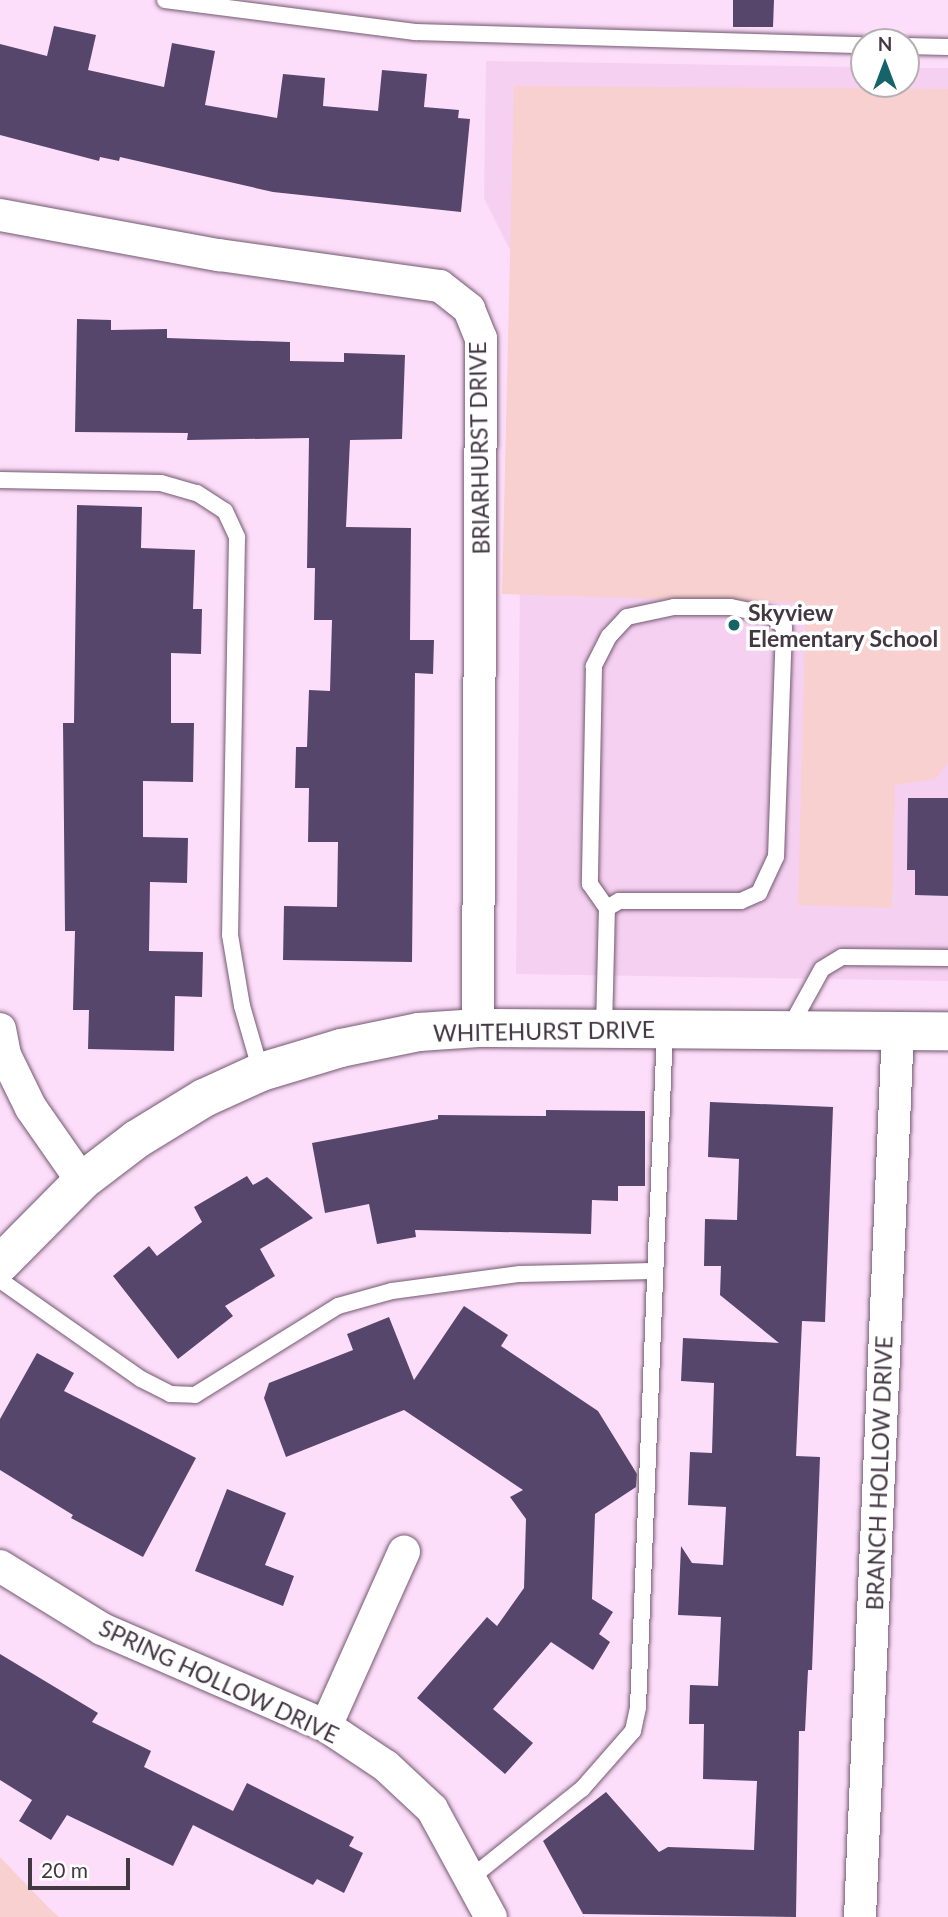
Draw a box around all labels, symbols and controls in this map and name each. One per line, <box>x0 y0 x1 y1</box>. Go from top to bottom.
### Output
north arrow <box>850 28 920 98</box>
text: N <box>878 32 892 55</box>
street label: BRIARHURST DRIVE <box>463 341 495 555</box>
place label: Skyview Elementary School <box>748 598 939 652</box>
marker: Skyview Elementary School <box>726 617 742 633</box>
street label: WHITEHURST DRIVE <box>432 1015 656 1047</box>
street label: BRANCH HOLLOW DRIVE <box>860 1335 898 1611</box>
street label: SPRING HOLLOW DRIVE <box>95 1613 343 1749</box>
scale bar <box>32 1843 133 1887</box>
text: 20 m <box>41 1857 88 1882</box>

